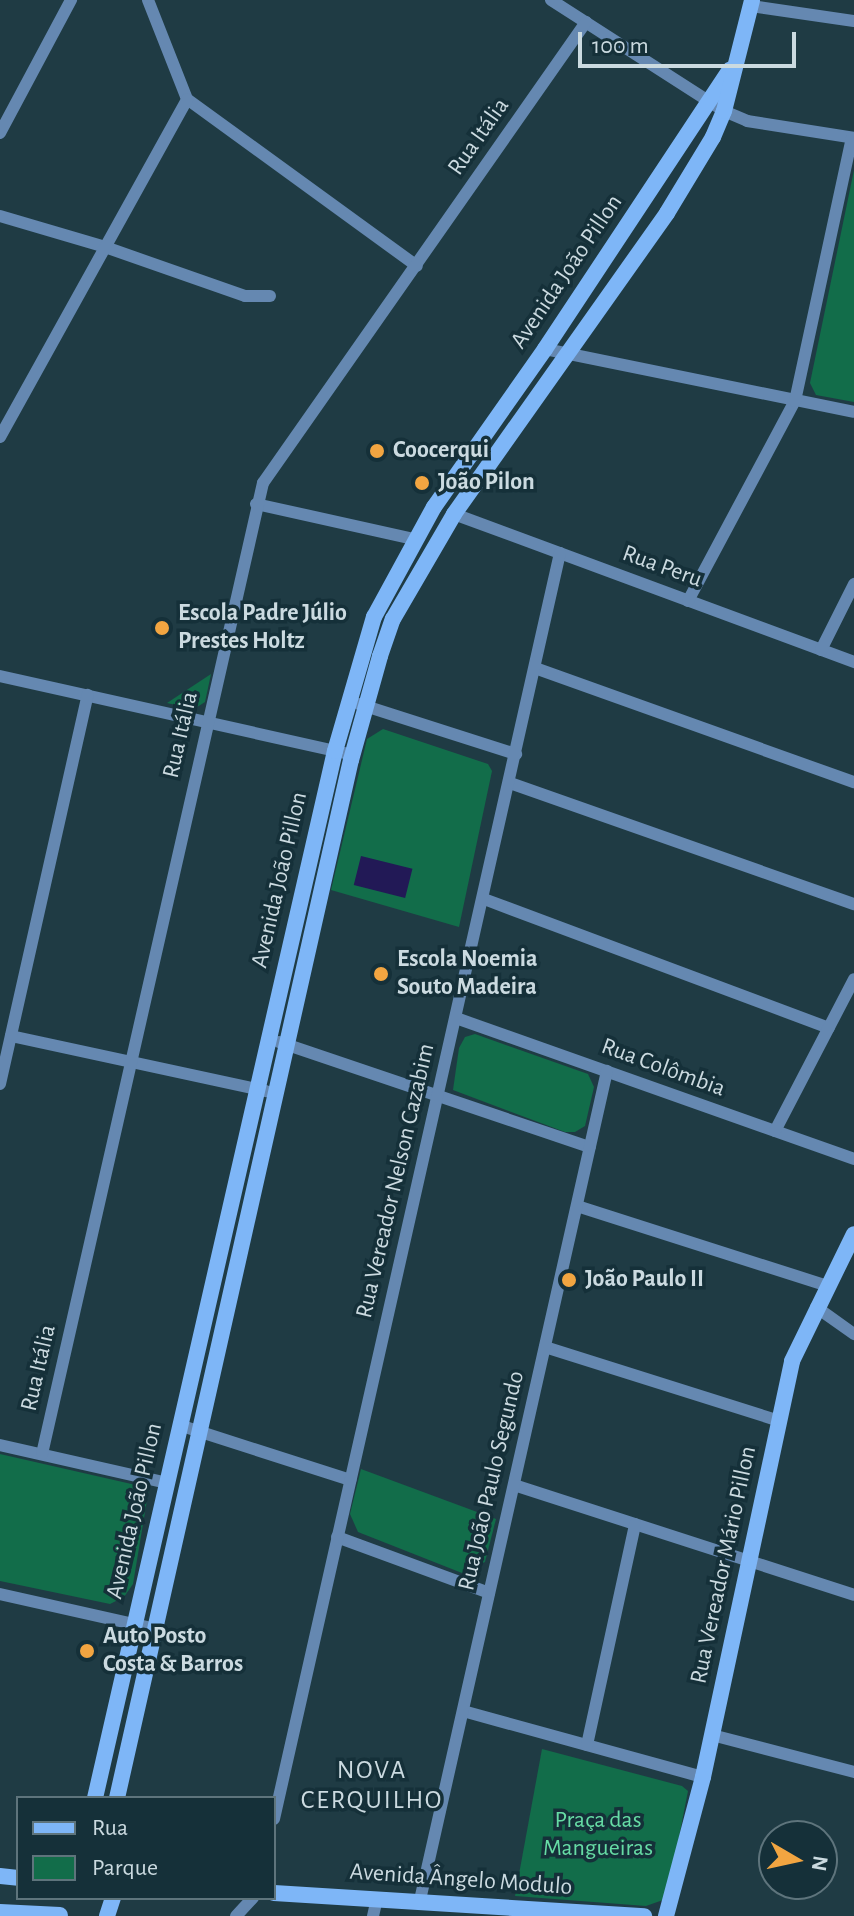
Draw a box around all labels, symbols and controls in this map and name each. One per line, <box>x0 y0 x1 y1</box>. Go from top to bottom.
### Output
scale bar <box>582 16 800 66</box>
text: 100 m <box>592 34 649 58</box>
street label: Rua Itália <box>442 93 516 181</box>
street label: Avenida João Pillon <box>505 190 629 354</box>
place label: Coocerqui <box>393 437 489 465</box>
marker: Coocerqui <box>368 442 386 460</box>
place label: João Pilon <box>438 469 535 497</box>
marker: João Pilon <box>413 474 431 492</box>
street label: Rua Peru <box>618 539 706 595</box>
place label: Escola Padre Júlio Prestes Holtz <box>178 600 347 656</box>
marker: Escola Padre Júlio Prestes Holtz <box>153 619 171 637</box>
street label: Rua Itália <box>157 689 205 781</box>
street label: Avenida João Pillon <box>246 789 314 971</box>
place label: Escola Noemia Souto Madeira <box>397 946 538 1002</box>
marker: Escola Noemia Souto Madeira <box>372 965 390 983</box>
street label: Rua Colômbia <box>597 1032 729 1104</box>
street label: Rua Vereador Nelson Cazabim <box>350 1041 442 1321</box>
place label: João Paulo II <box>585 1266 704 1294</box>
marker: João Paulo II <box>560 1271 578 1289</box>
street label: Rua Itália <box>15 1322 63 1414</box>
street label: Rua João Paulo Segundo <box>453 1368 531 1594</box>
street label: Avenida João Pillon <box>101 1420 169 1602</box>
street label: Rua Vereador Mário Pillon <box>685 1444 763 1686</box>
place label: Auto Posto Costa & Barros <box>103 1623 243 1679</box>
marker: Auto Posto Costa & Barros <box>78 1642 96 1660</box>
district label: NOVA CERQUILHO <box>301 1755 443 1816</box>
legend <box>16 1796 276 1900</box>
park label: Praça das Mangueiras <box>543 1807 653 1863</box>
text: Rua <box>92 1816 128 1840</box>
north arrow <box>758 1820 838 1900</box>
text: N <box>808 1854 832 1873</box>
text: Parque <box>92 1856 158 1880</box>
street label: Avenida Ângelo Modulo <box>349 1858 573 1902</box>

